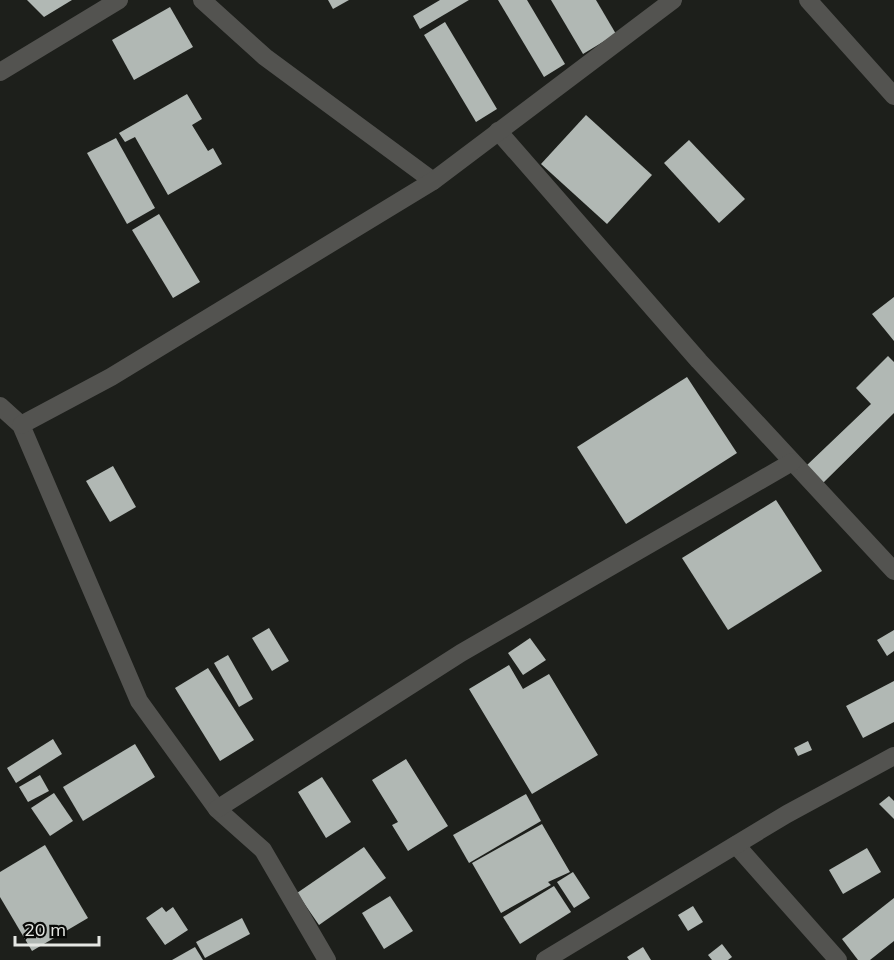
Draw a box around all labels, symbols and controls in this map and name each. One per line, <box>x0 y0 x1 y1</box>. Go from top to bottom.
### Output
scale bar <box>15 909 99 947</box>
text: 20 m <box>24 918 66 941</box>

